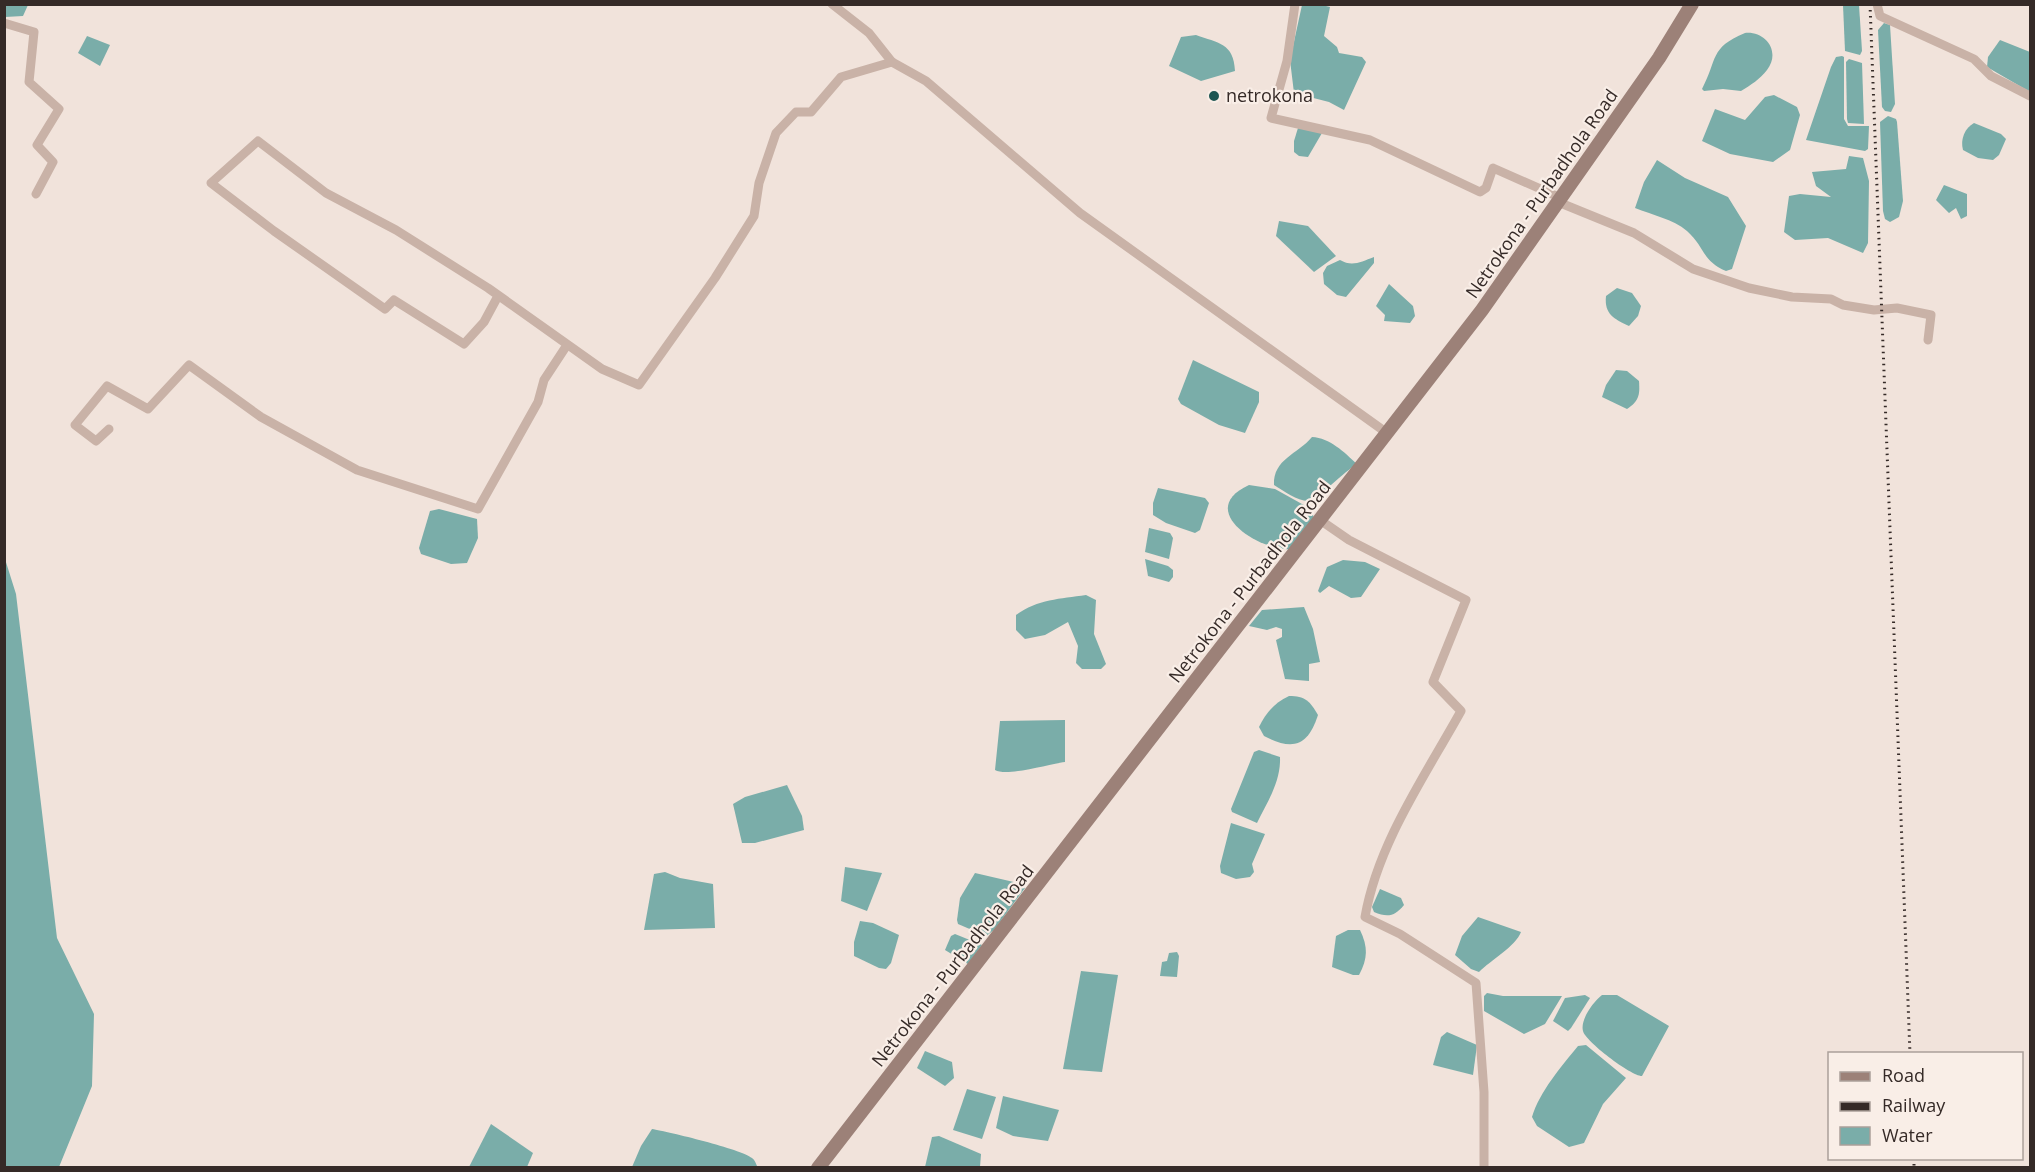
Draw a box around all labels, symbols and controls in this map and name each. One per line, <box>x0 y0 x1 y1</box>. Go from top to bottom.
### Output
place label: netrokona <box>1226 83 1313 107</box>
street label: Netrokona - Purbadhola Road <box>1460 84 1623 303</box>
marker: netrokona <box>1207 89 1221 103</box>
street label: Netrokona - Purbadhola Road <box>1163 475 1336 687</box>
street label: Netrokona - Purbadhola Road <box>866 859 1039 1071</box>
legend <box>1828 1052 2023 1160</box>
text: Road <box>1882 1063 1925 1087</box>
text: Railway <box>1882 1093 1946 1117</box>
text: Water <box>1882 1123 1933 1147</box>

